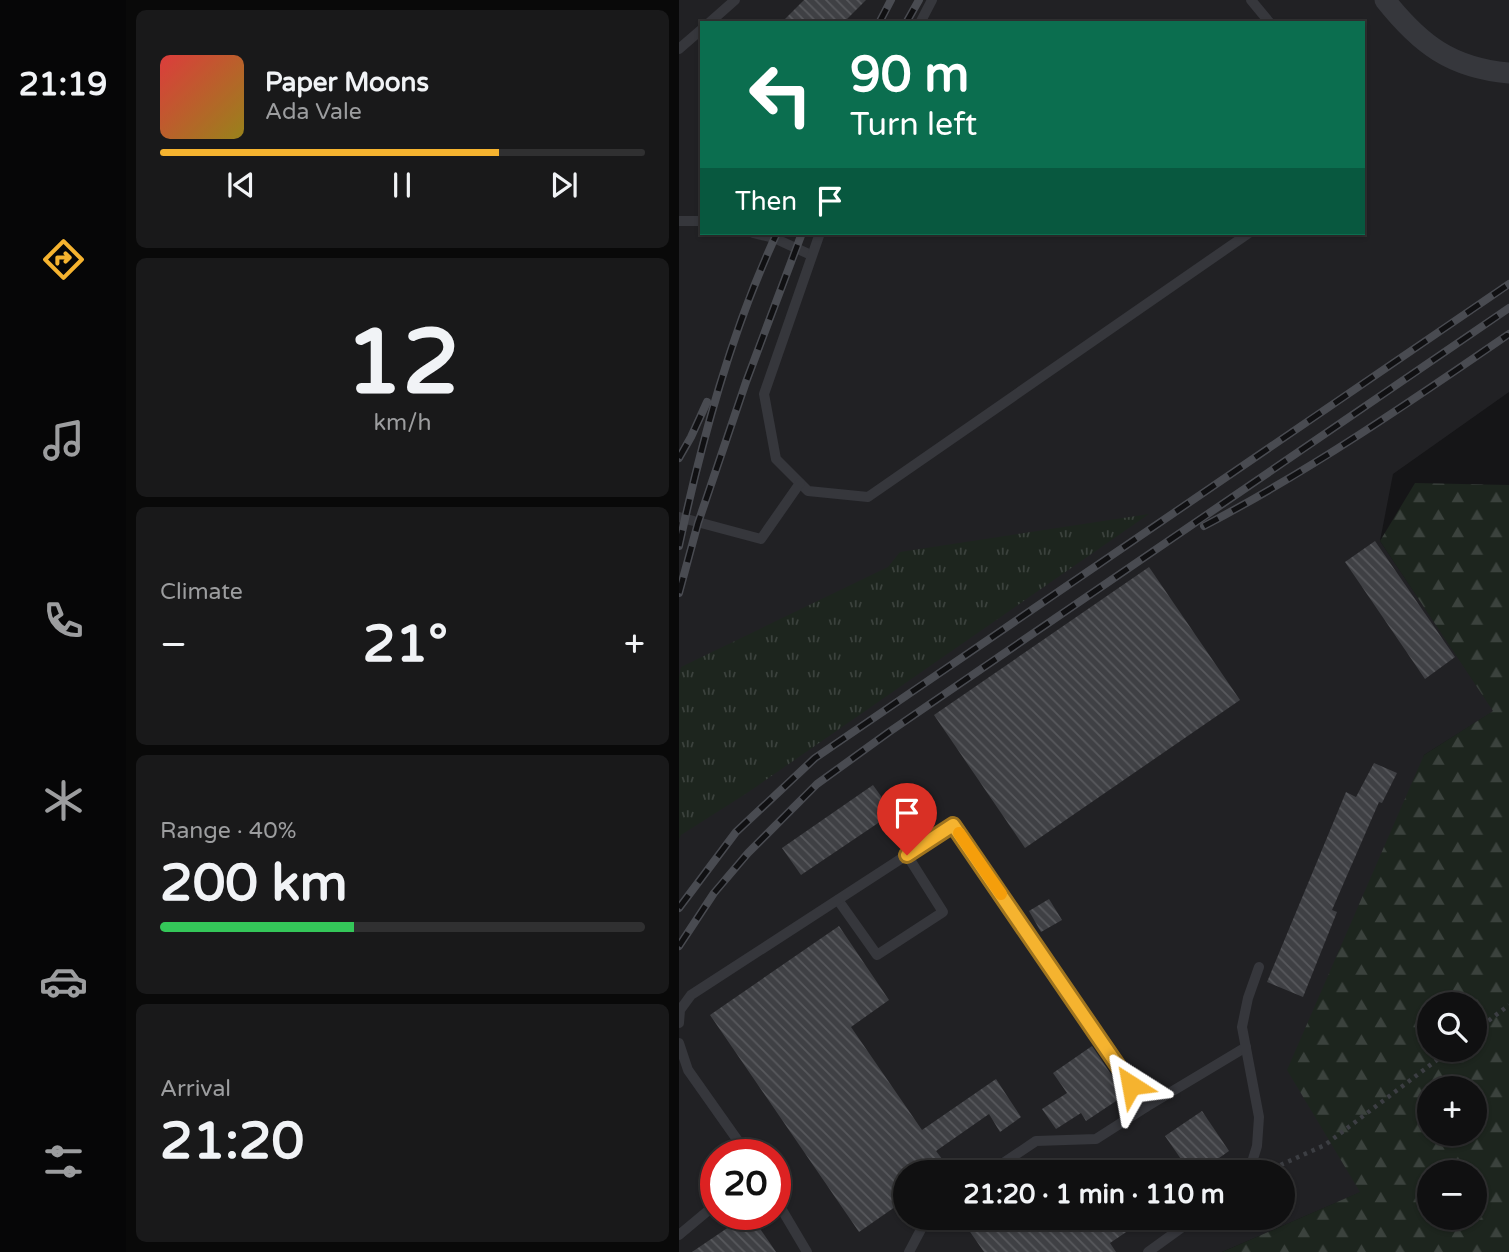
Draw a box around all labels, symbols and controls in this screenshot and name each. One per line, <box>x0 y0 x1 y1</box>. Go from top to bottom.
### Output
text: 90 m <box>850 46 969 105</box>
icon: left <box>735 49 826 140</box>
text: 21:19 <box>19 66 107 104</box>
text: Paper Moons <box>265 67 429 98</box>
text: Ada Vale <box>265 98 362 126</box>
text: Turn left <box>850 106 977 144</box>
icon: previous <box>222 166 260 204</box>
icon: pause <box>383 166 421 204</box>
icon: next <box>545 166 583 204</box>
icon: arrive <box>811 182 849 220</box>
text: Then <box>735 186 797 217</box>
icon: directions <box>39 235 88 284</box>
text: 12 <box>345 308 460 418</box>
text: km/h <box>374 409 431 437</box>
icon: music <box>39 416 88 465</box>
text: Climate <box>160 578 243 606</box>
icon: phone <box>39 596 88 645</box>
text: 21° <box>363 613 448 676</box>
text: − <box>160 622 187 668</box>
text: + <box>624 622 645 668</box>
icon: climate <box>39 776 88 825</box>
pin <box>877 783 937 855</box>
icon: arrive <box>888 794 926 832</box>
text: Range · 40% <box>160 817 296 845</box>
text: 200 km <box>160 852 348 915</box>
icon: car <box>39 957 88 1006</box>
map controls <box>1417 992 1487 1230</box>
button: search <box>1417 992 1487 1062</box>
position arrow <box>1094 1048 1168 1122</box>
text: Arrival <box>160 1075 231 1103</box>
button: + <box>1417 1076 1487 1146</box>
text: 21:20 <box>160 1110 304 1173</box>
icon: filters <box>39 1137 88 1186</box>
speed limit sign: 20 <box>700 1139 791 1230</box>
button: − <box>1417 1160 1487 1230</box>
text: 21:20 · 1 min · 110 m <box>963 1179 1225 1210</box>

